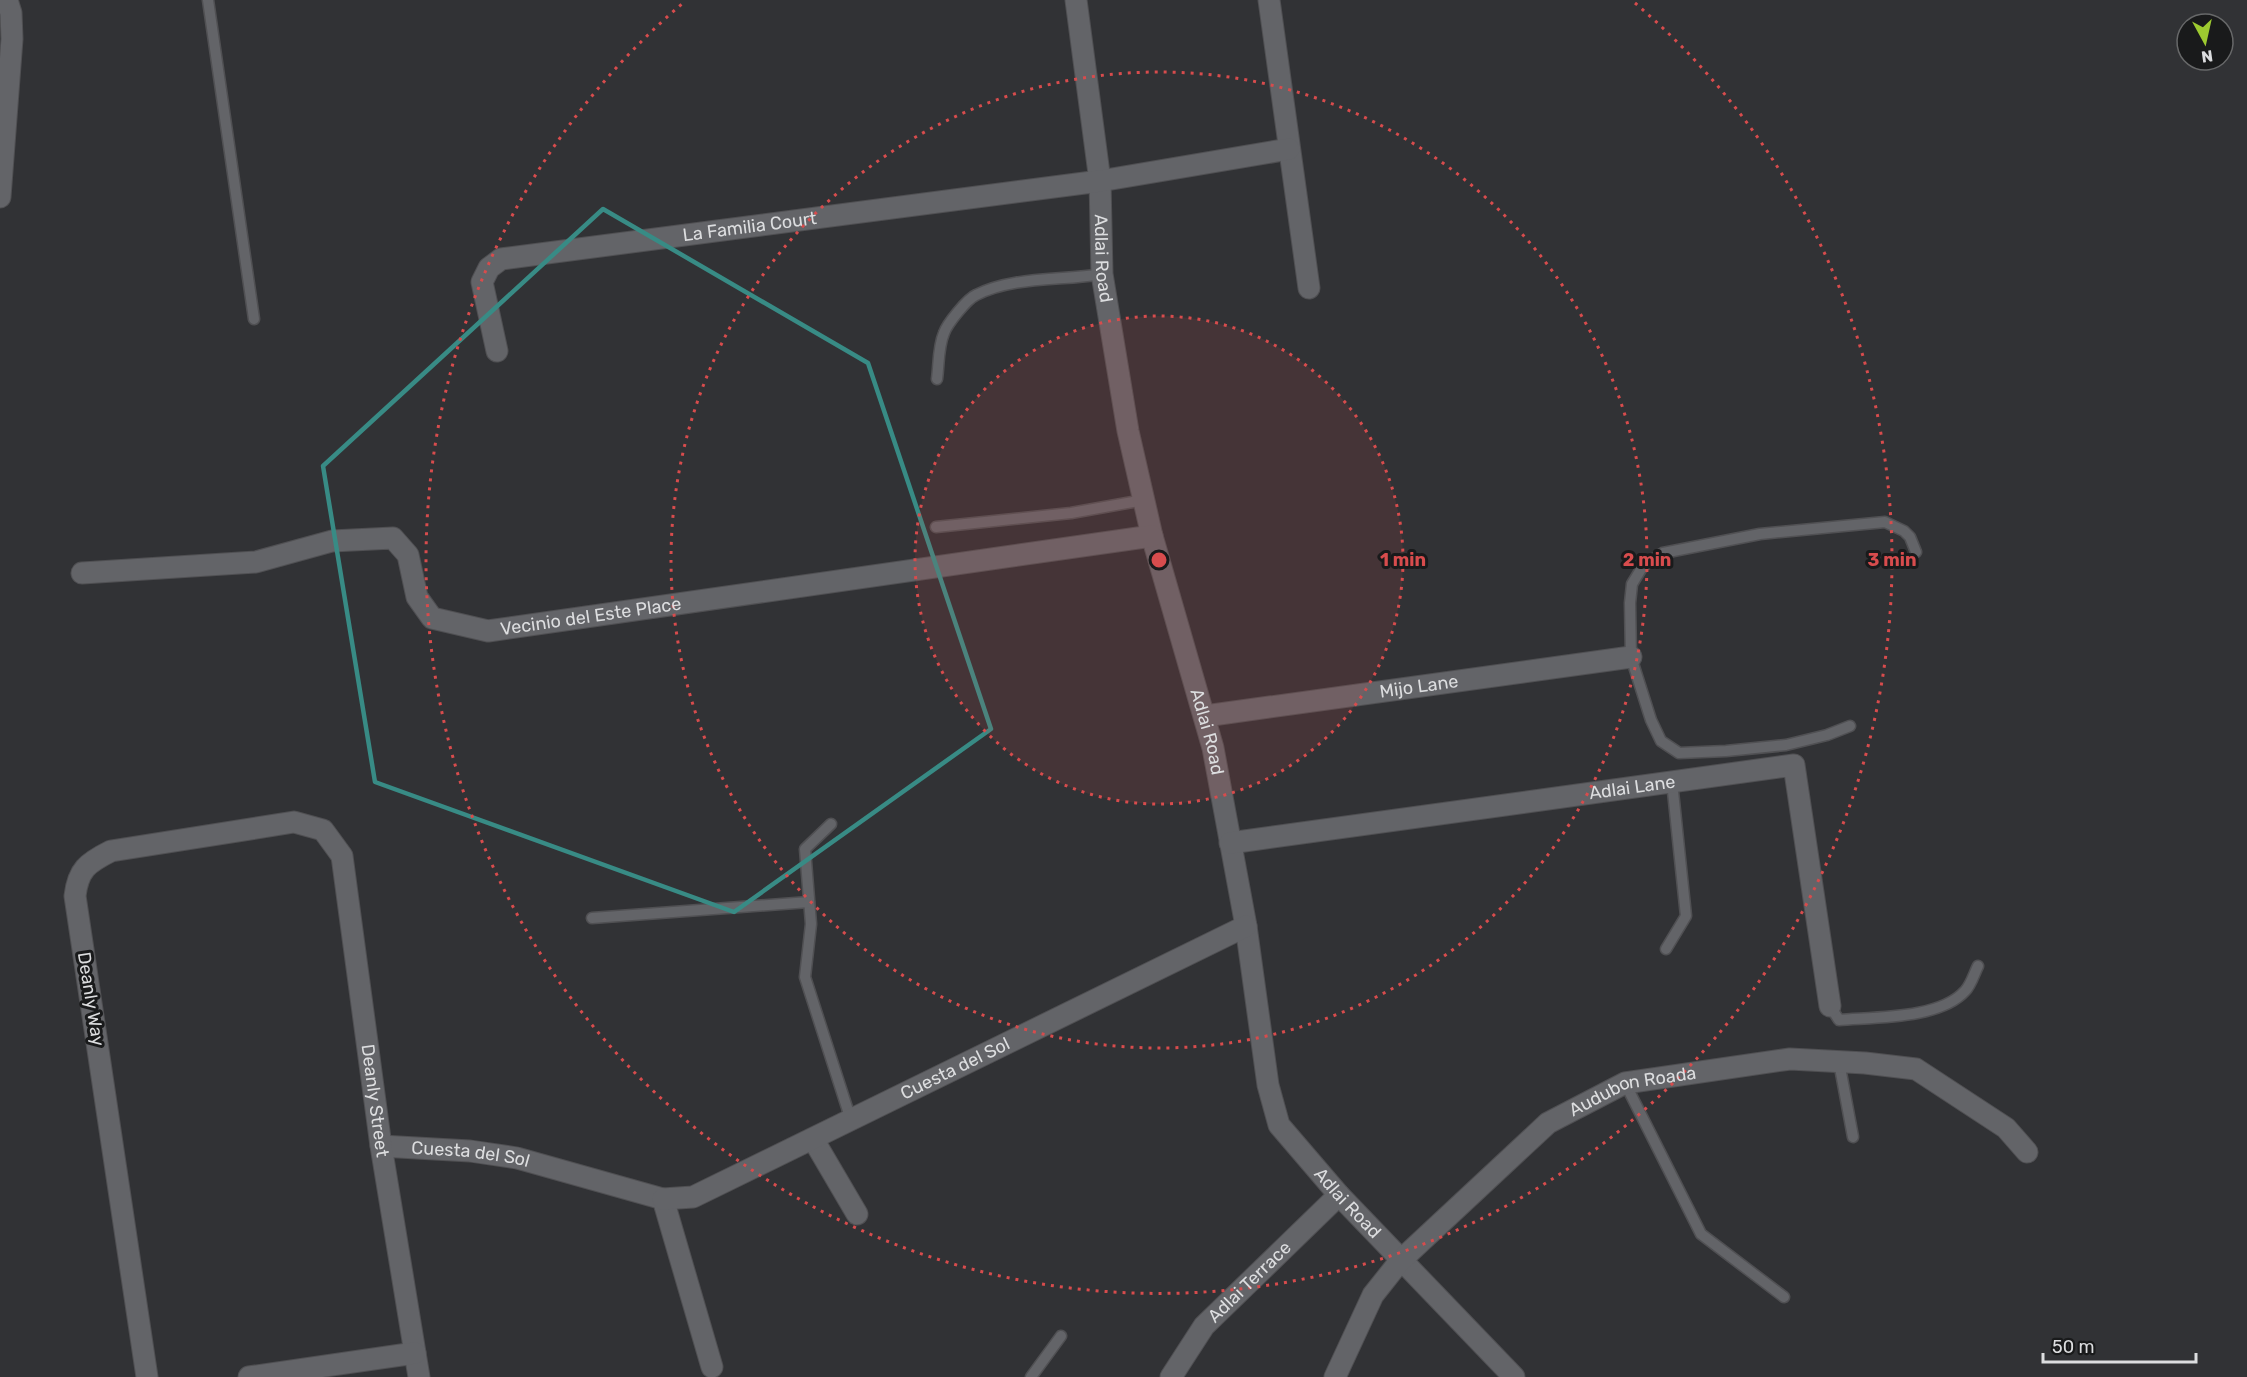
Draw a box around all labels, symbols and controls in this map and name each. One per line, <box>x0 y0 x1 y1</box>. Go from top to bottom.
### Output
north arrow <box>2175 12 2235 72</box>
text: N <box>2200 46 2214 67</box>
street label: La Familia Court <box>681 207 818 246</box>
street label: Adlai Road <box>1090 214 1118 304</box>
text: 1 min <box>1380 549 1426 571</box>
text: 2 min <box>1623 549 1671 571</box>
text: 3 min <box>1868 549 1916 571</box>
centre of rings <box>1149 550 1169 570</box>
street label: Vecinio del Este Place <box>499 592 683 640</box>
street label: Mijo Lane <box>1378 670 1460 703</box>
street label: Adlai Road <box>1185 686 1229 777</box>
street label: Adlai Lane <box>1588 771 1677 804</box>
street label: Deanly Way <box>73 950 109 1048</box>
street label: Cuesta del Sol <box>897 1032 1013 1105</box>
street label: Deanly Street <box>356 1043 394 1159</box>
street label: Audubon Roada <box>1565 1062 1698 1121</box>
street label: Cuesta del Sol <box>411 1137 532 1172</box>
street label: Adlai Road <box>1309 1163 1386 1243</box>
street label: Adlai Terrace <box>1203 1237 1296 1327</box>
scale bar <box>2043 1326 2196 1364</box>
text: 50 m <box>2052 1336 2095 1358</box>

